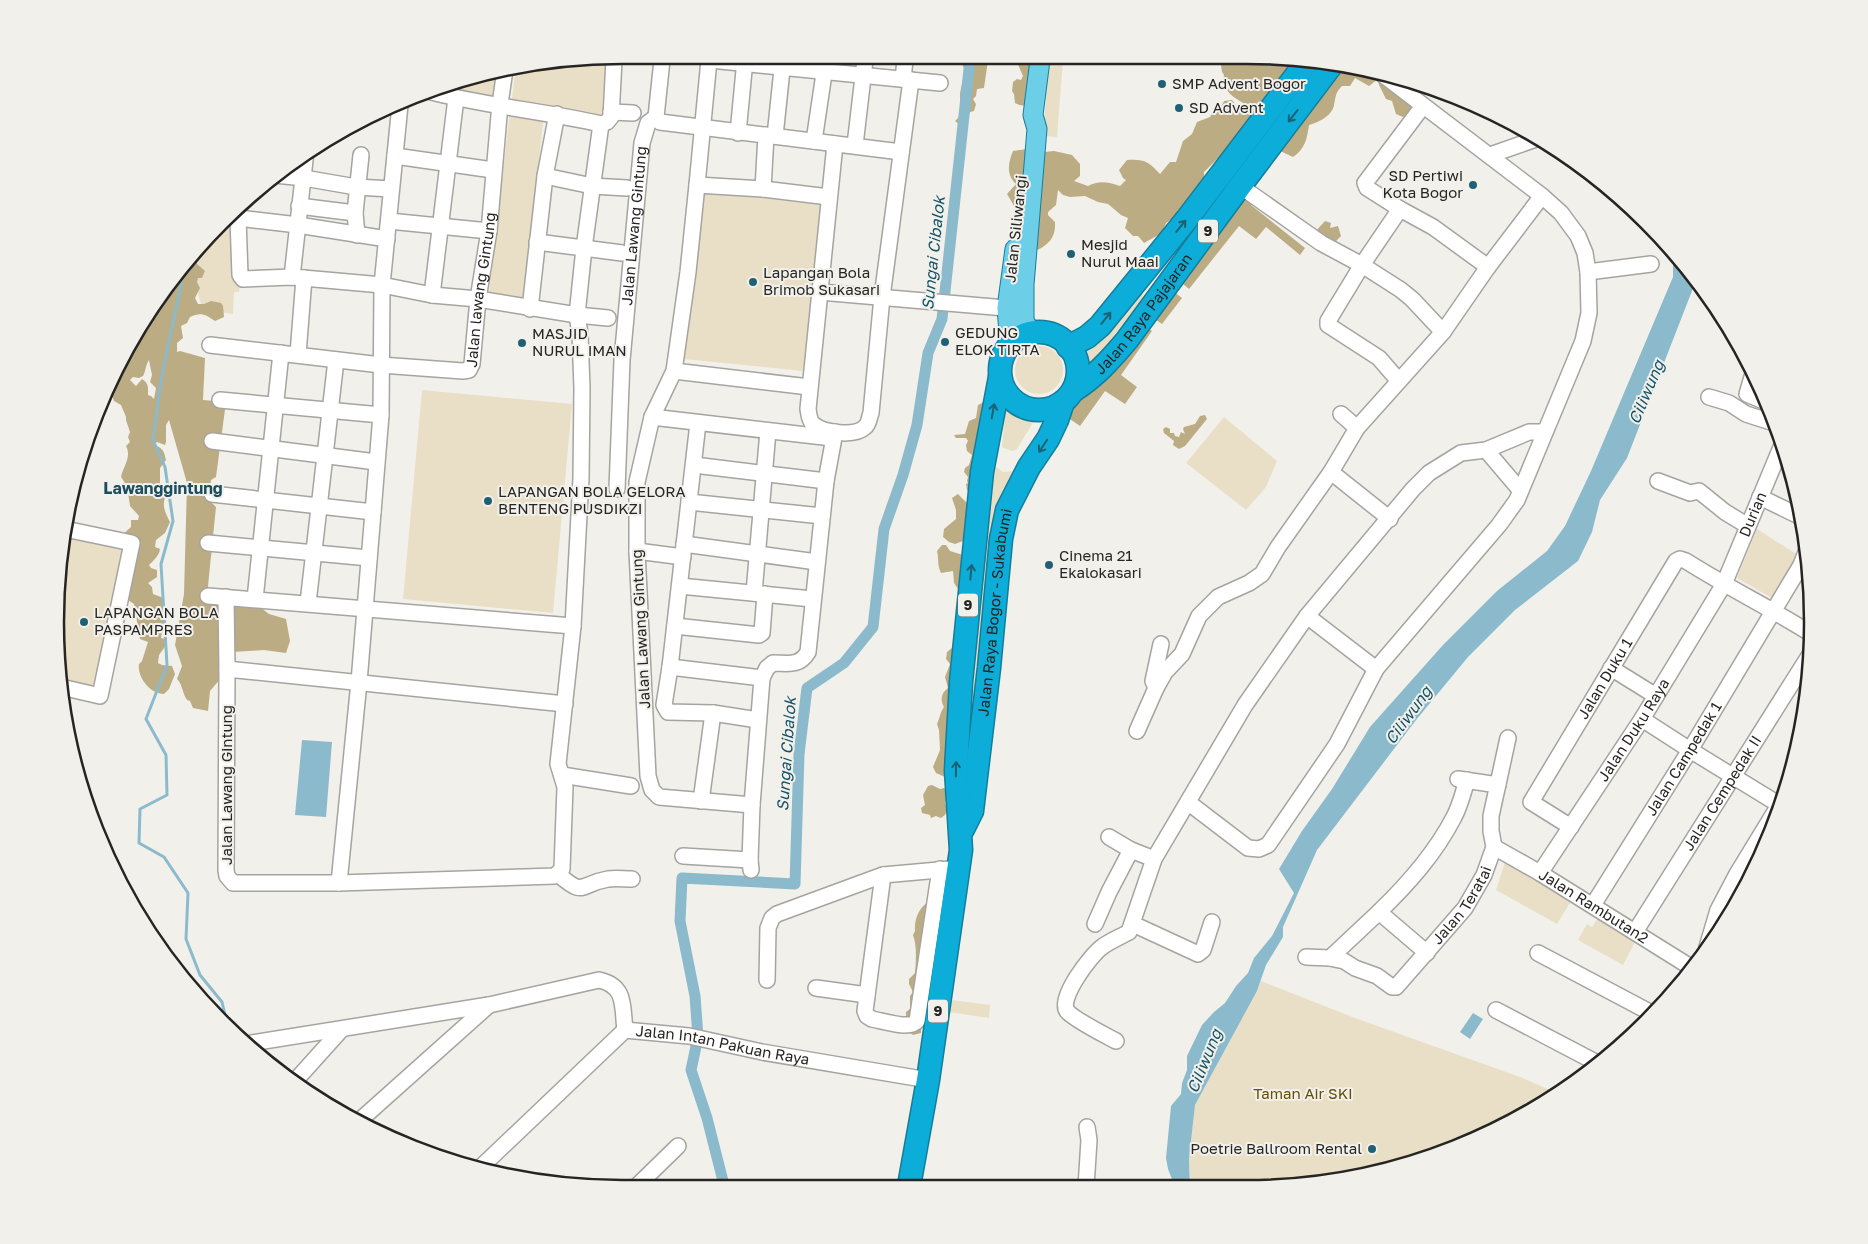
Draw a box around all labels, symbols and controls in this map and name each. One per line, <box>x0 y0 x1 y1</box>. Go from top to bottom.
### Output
place label: SMP Advent Bogor <box>1172 74 1306 92</box>
marker: SMP Advent Bogor <box>1156 78 1168 90</box>
place label: SD Advent <box>1189 98 1264 116</box>
marker: SD Advent <box>1173 102 1185 114</box>
one-way arrow <box>1288 109 1299 122</box>
street label: Jalan Lawang Gintung <box>617 145 650 306</box>
place label: SD Pertiwi Kota Bogor <box>1383 166 1463 201</box>
street label: Jalan Siliwangi <box>1000 174 1030 284</box>
marker: SD Pertiwi Kota Bogor <box>1467 179 1479 191</box>
water label: Sungai Cibalok <box>917 193 949 311</box>
street label: Jalan lawang Gintung <box>462 212 499 368</box>
one-way arrow <box>1176 219 1187 232</box>
road number: 9 <box>1198 220 1218 242</box>
place label: Mesjid Nurul Maai <box>1081 235 1159 270</box>
marker: Mesjid Nurul Maai <box>1065 248 1077 260</box>
street label: Jalan Raya Pajajaran <box>1091 249 1196 378</box>
place label: Lapangan Bola Brimob Sukasari <box>763 263 880 298</box>
marker: Lapangan Bola Brimob Sukasari <box>747 276 759 288</box>
one-way arrow <box>1101 311 1112 324</box>
place label: GEDUNG ELOK TIRTA <box>955 323 1040 358</box>
place label: MASJID NURUL IMAN <box>532 324 627 359</box>
marker: GEDUNG ELOK TIRTA <box>939 336 951 348</box>
marker: MASJID NURUL IMAN <box>516 337 528 349</box>
water label: Ciliwung <box>1624 356 1669 427</box>
one-way arrow <box>988 403 998 419</box>
one-way arrow <box>1038 439 1049 453</box>
district label: Lawanggintung <box>103 478 223 498</box>
place label: LAPANGAN BOLA GELORA BENTENG PUSDIKZI <box>498 482 686 517</box>
street label: Durian <box>1735 489 1769 539</box>
marker: LAPANGAN BOLA GELORA BENTENG PUSDIKZI <box>482 495 494 507</box>
street label: Jalan Raya Bogor - Sukabumi <box>973 507 1015 717</box>
place label: Cinema 21 Ekalokasari <box>1059 546 1142 581</box>
street label: Jalan Lawang Gintung <box>627 549 653 709</box>
marker: Cinema 21 Ekalokasari <box>1043 559 1055 571</box>
one-way arrow <box>966 564 976 580</box>
road number: 9 <box>958 594 978 616</box>
place label: LAPANGAN BOLA PASPAMPRES <box>94 603 219 638</box>
marker: LAPANGAN BOLA PASPAMPRES <box>78 616 90 628</box>
street label: Jalan Duku 1 <box>1573 634 1636 722</box>
street label: Jalan Duku Raya <box>1593 675 1673 784</box>
water label: Ciliwung <box>1380 681 1436 748</box>
water label: Sungai Cibalok <box>772 694 800 812</box>
street label: Jalan Campedak 1 <box>1641 698 1725 819</box>
street label: Jalan Lawang Gintung <box>217 705 235 865</box>
street label: Jalan Cempedak II <box>1679 732 1765 854</box>
one-way arrow <box>952 761 961 777</box>
street label: Jalan Teratai <box>1428 863 1495 947</box>
street label: Jalan Rambutan2 <box>1536 865 1652 947</box>
road number: 9 <box>928 999 948 1022</box>
street label: Jalan Intan Pakuan Raya <box>635 1021 811 1068</box>
water label: Ciliwung <box>1182 1025 1226 1096</box>
park label: Taman Air SKI <box>1253 1084 1353 1102</box>
place label: Poetrie Ballroom Rental <box>1190 1139 1362 1157</box>
marker: Poetrie Ballroom Rental <box>1366 1143 1378 1155</box>

